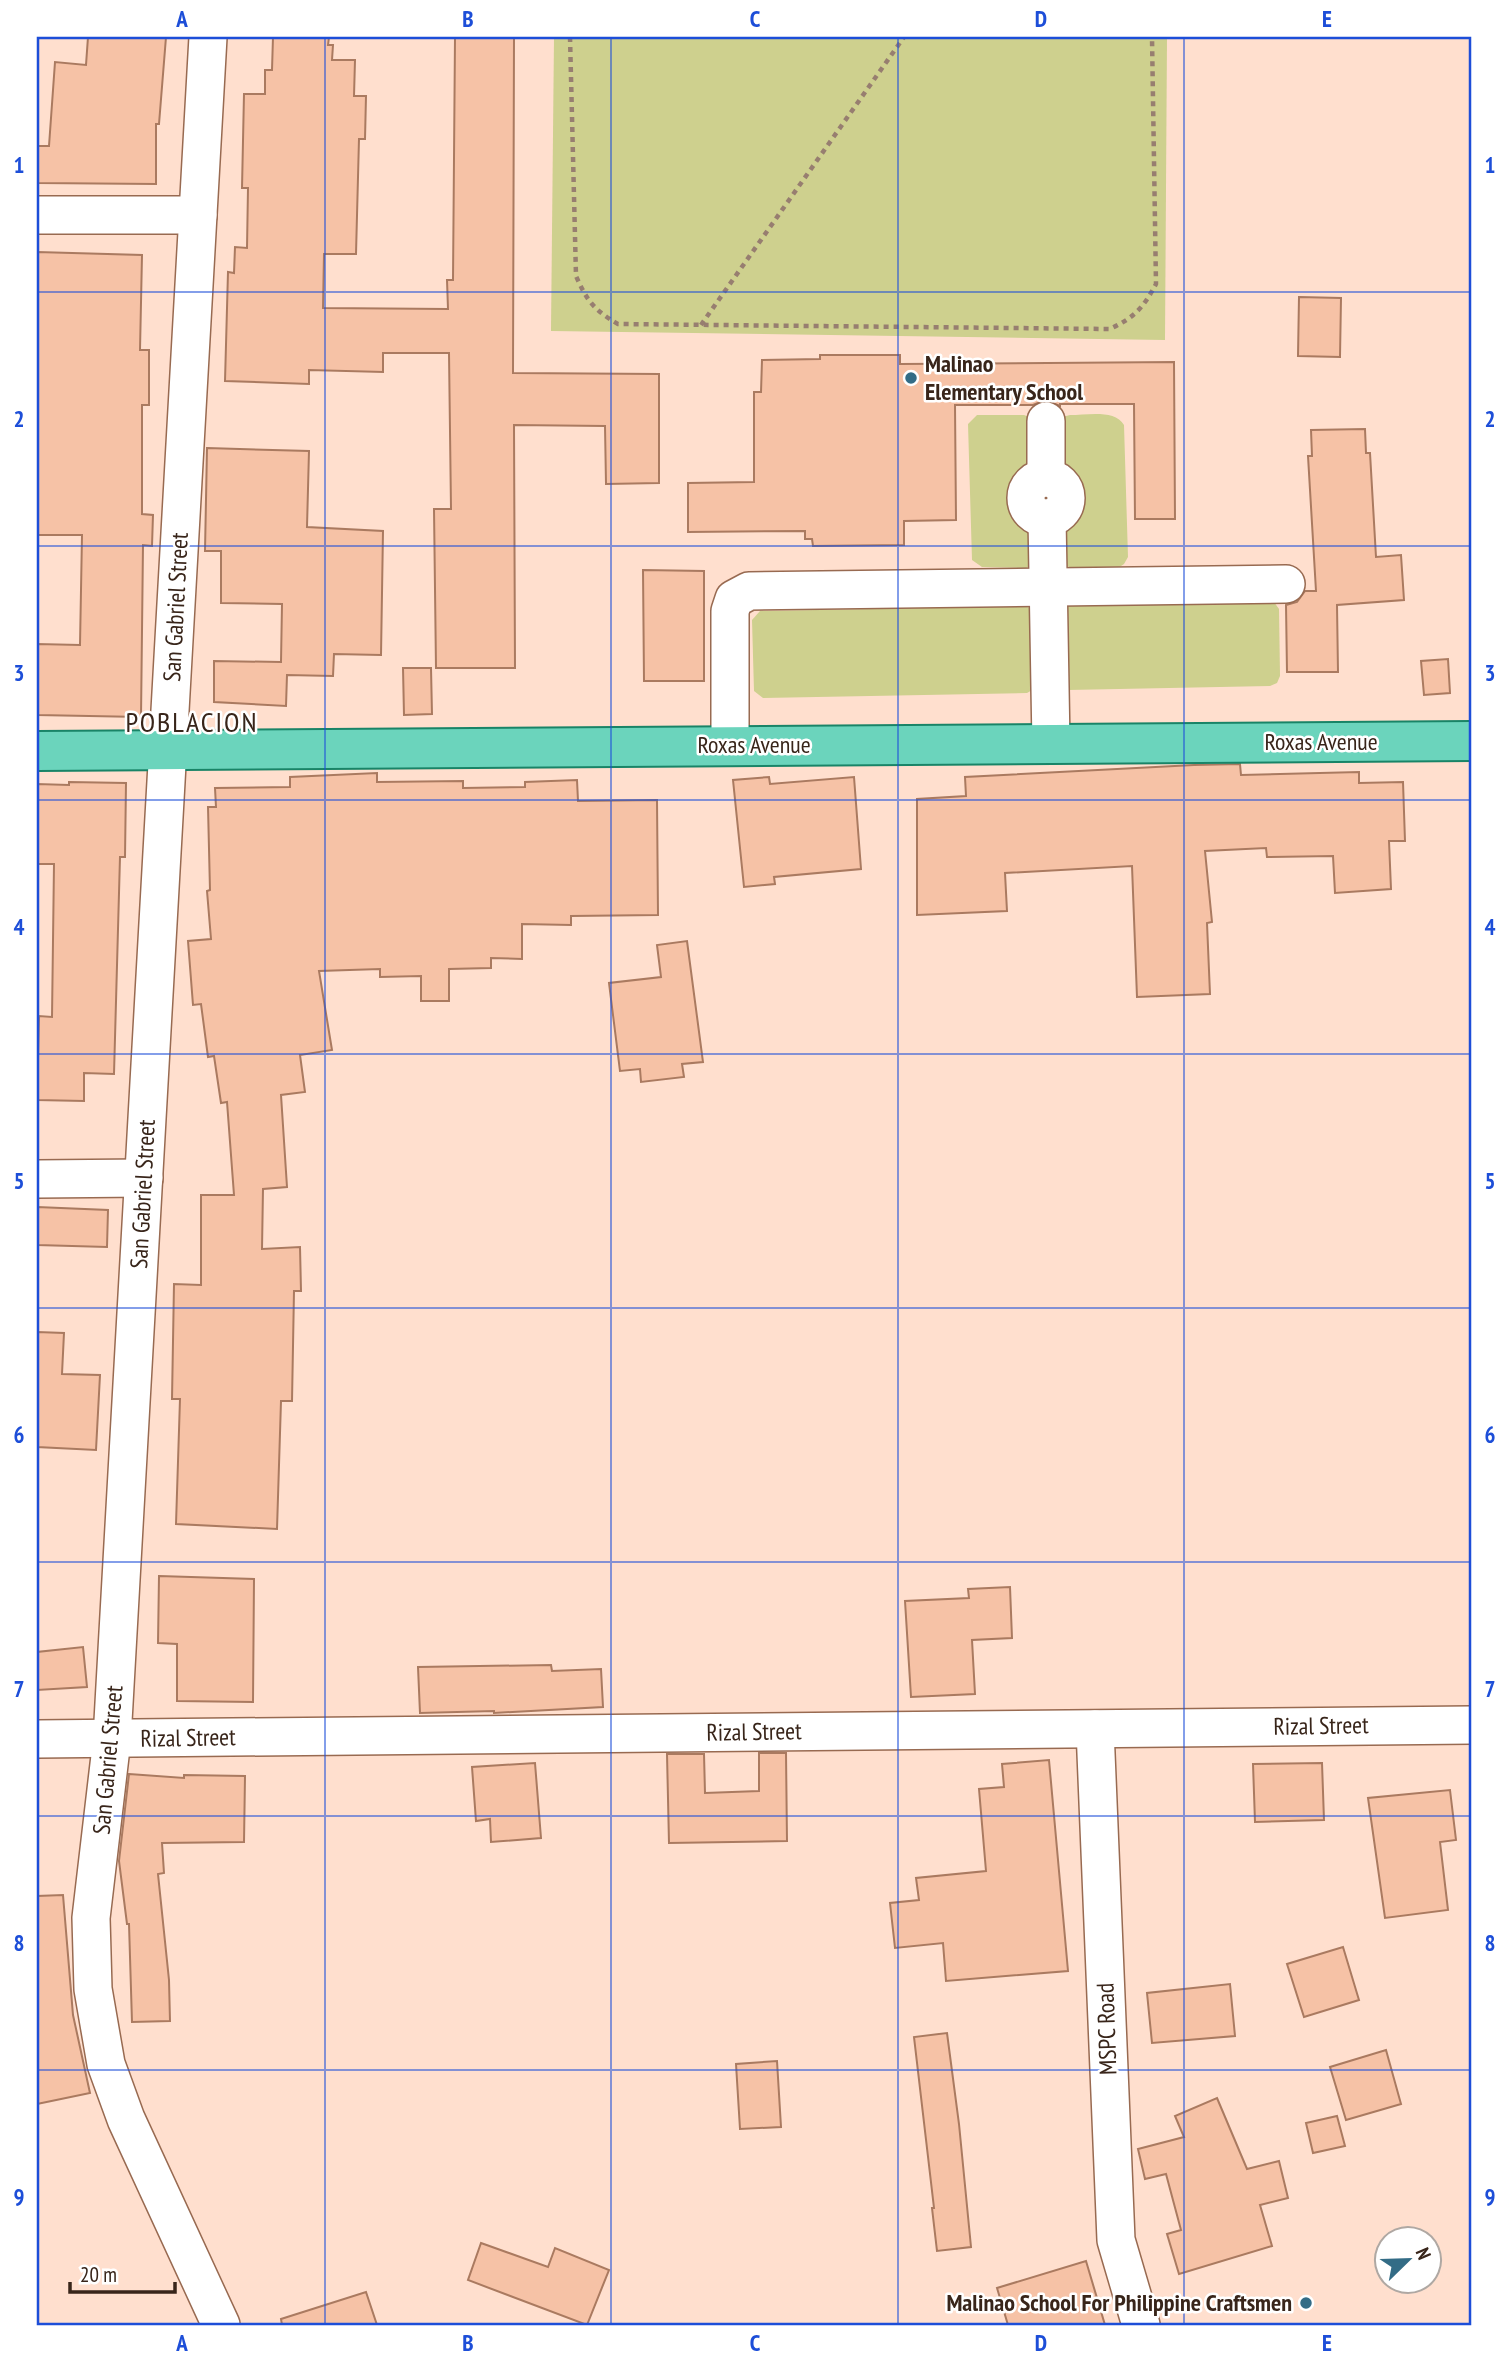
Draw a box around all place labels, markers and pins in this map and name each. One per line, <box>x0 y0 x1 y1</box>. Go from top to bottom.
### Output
place label: Malinao Elementary School <box>925 348 1083 407</box>
marker: Malinao Elementary School <box>903 370 919 386</box>
place label: Malinao School For Philippine Craftsmen <box>946 2287 1292 2318</box>
marker: Malinao School For Philippine Craftsmen <box>1298 2295 1314 2311</box>

